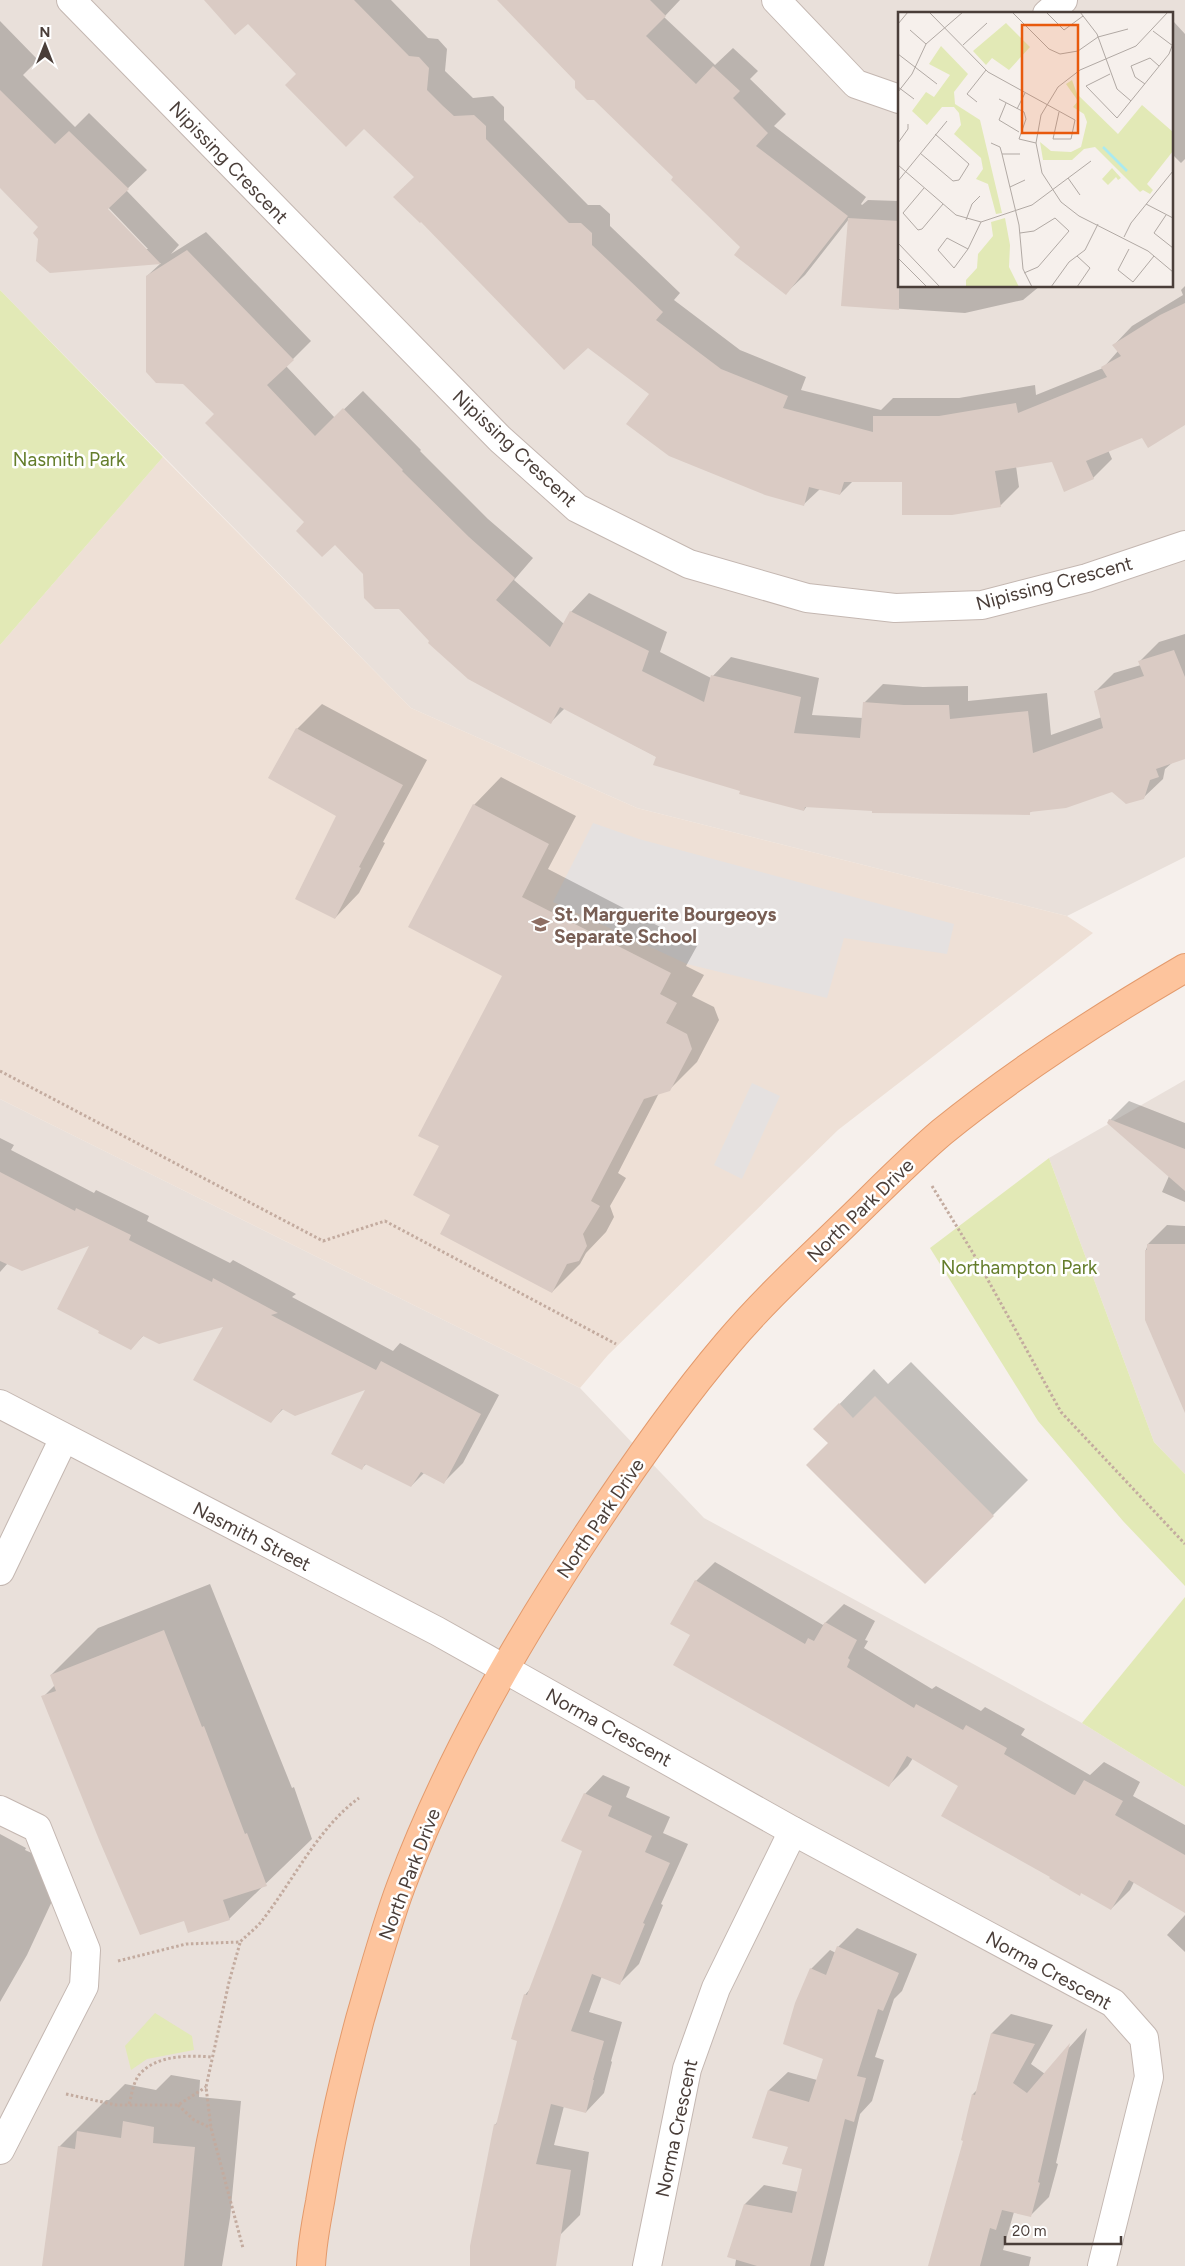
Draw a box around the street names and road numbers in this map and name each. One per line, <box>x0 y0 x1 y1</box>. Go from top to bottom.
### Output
street label: Nipissing Crescent <box>164 96 293 228</box>
street label: Nipissing Crescent <box>448 385 581 512</box>
street label: Nipissing Crescent <box>973 552 1135 615</box>
street label: North Park Drive <box>802 1154 918 1267</box>
street label: North Park Drive <box>552 1454 649 1582</box>
street label: Nasmith Street <box>189 1497 315 1576</box>
street label: Norma Crescent <box>542 1683 676 1772</box>
street label: North Park Drive <box>374 1805 445 1943</box>
street label: Norma Crescent <box>982 1926 1116 2015</box>
street label: Norma Crescent <box>651 2057 702 2199</box>

